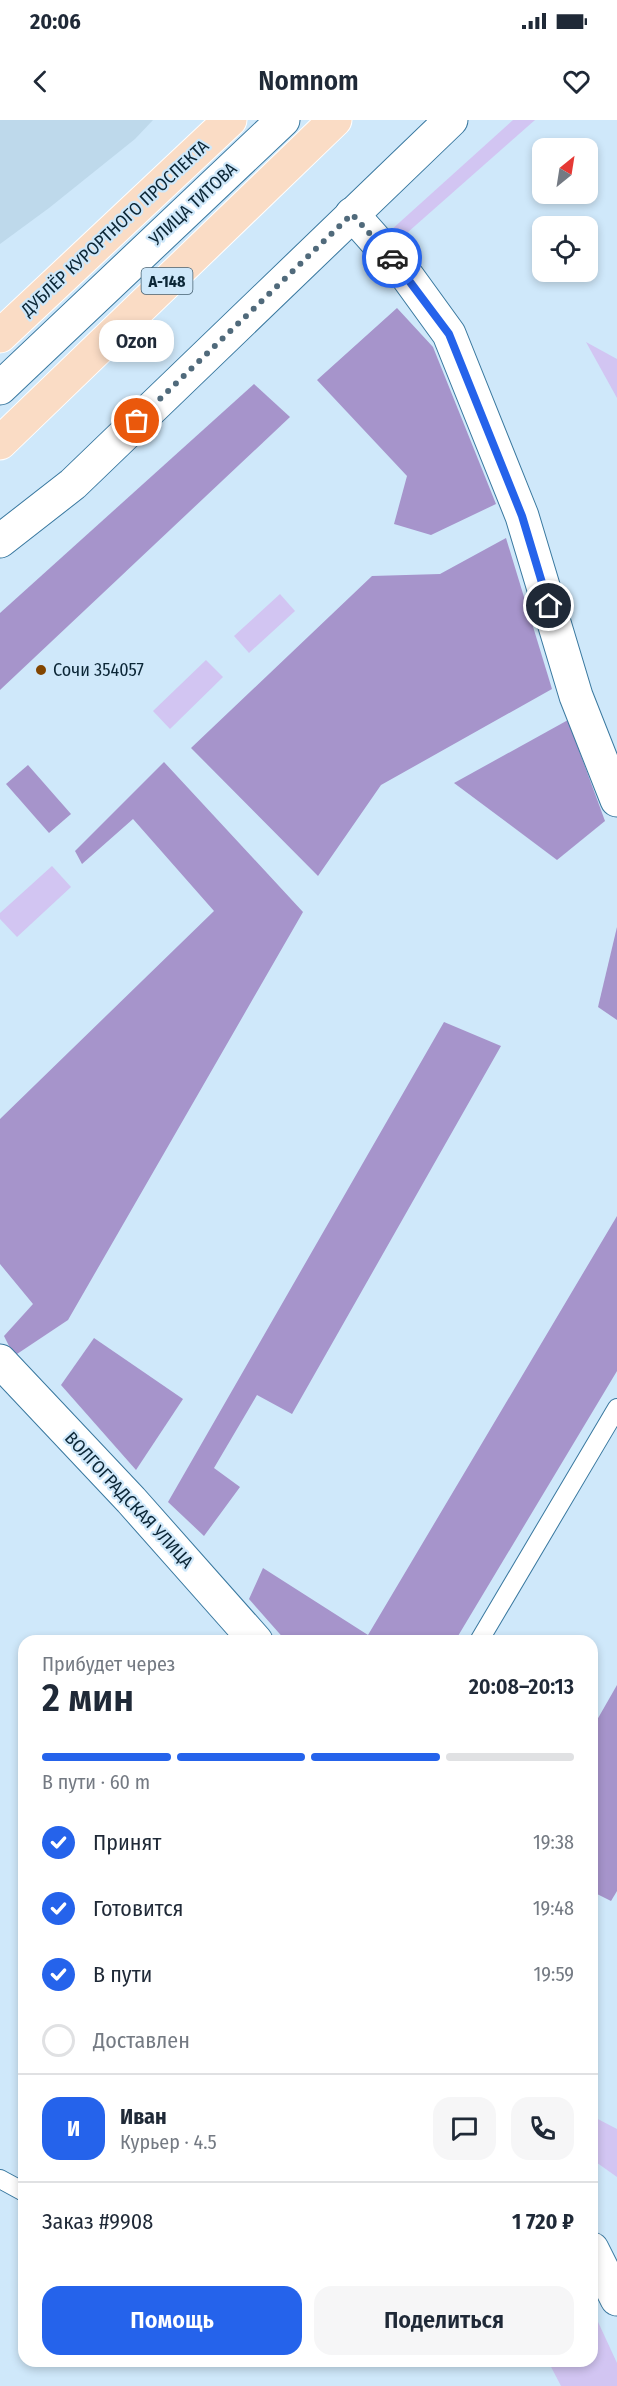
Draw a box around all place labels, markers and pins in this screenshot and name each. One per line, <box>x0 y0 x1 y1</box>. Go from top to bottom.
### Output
callout: Ozon <box>100 319 174 361</box>
pin <box>111 395 162 446</box>
pin <box>523 580 574 631</box>
place label: Сочи 354057 <box>53 659 144 681</box>
marker: Сочи 354057 <box>34 663 48 677</box>

